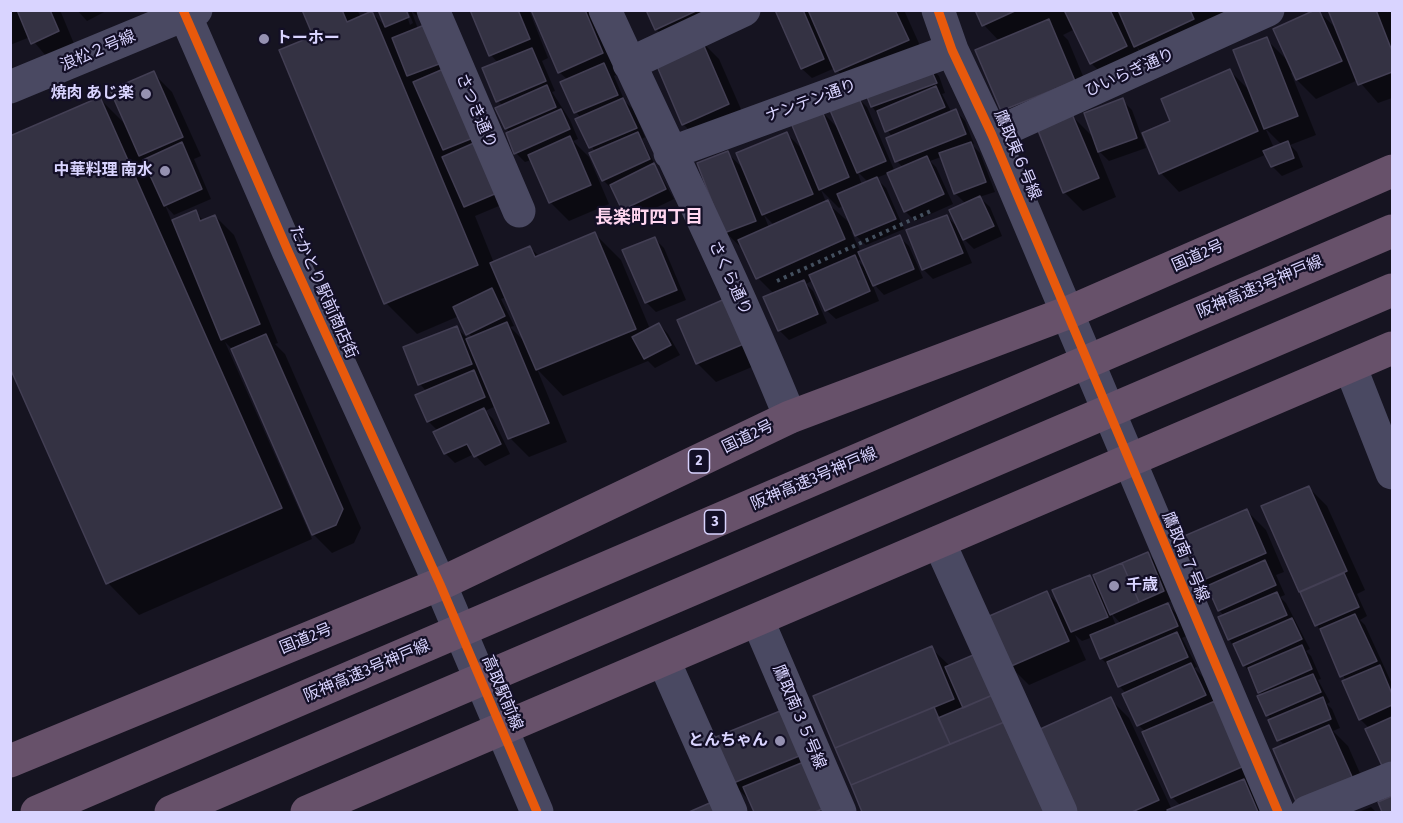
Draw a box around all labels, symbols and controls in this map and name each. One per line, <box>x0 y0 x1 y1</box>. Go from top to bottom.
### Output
street label: 浪松２号線 <box>57 27 139 75</box>
place label: トーホー <box>276 29 340 49</box>
marker: トーホー <box>257 32 271 46</box>
street label: ひいらぎ通り <box>1082 45 1178 101</box>
street label: さつき通り <box>452 70 500 152</box>
street label: ナンテン通り <box>763 76 859 126</box>
place label: 焼肉 あじ楽 <box>51 84 134 104</box>
marker: 焼肉 あじ楽 <box>139 87 153 101</box>
street label: 鷹取東６号線 <box>989 107 1045 203</box>
place label: 中華料理 南水 <box>54 161 153 181</box>
marker: 中華料理 南水 <box>158 164 172 178</box>
district label: 長楽町四丁目 <box>595 207 703 229</box>
street label: たかとり駅前商店街 <box>285 222 361 362</box>
street label: 国道2号 <box>1169 236 1227 276</box>
street label: さくら通り <box>704 238 756 318</box>
street label: 阪神高速3号神戸線 <box>1194 252 1326 322</box>
street label: 国道2号 <box>719 416 777 458</box>
street label: 阪神高速3号神戸線 <box>748 444 880 514</box>
road number: 2 <box>688 449 710 473</box>
street label: 鷹取南７号線 <box>1157 509 1213 605</box>
road number: 3 <box>704 510 726 534</box>
place label: 千歳 <box>1126 576 1158 596</box>
marker: 千歳 <box>1107 579 1121 593</box>
street label: 国道2号 <box>277 620 335 658</box>
street label: 阪神高速3号神戸線 <box>301 636 433 706</box>
street label: 高取駅前線 <box>478 652 526 734</box>
street label: 鷹取南３５号線 <box>768 662 830 772</box>
place label: とんちゃん <box>688 731 768 751</box>
marker: とんちゃん <box>773 734 787 748</box>

